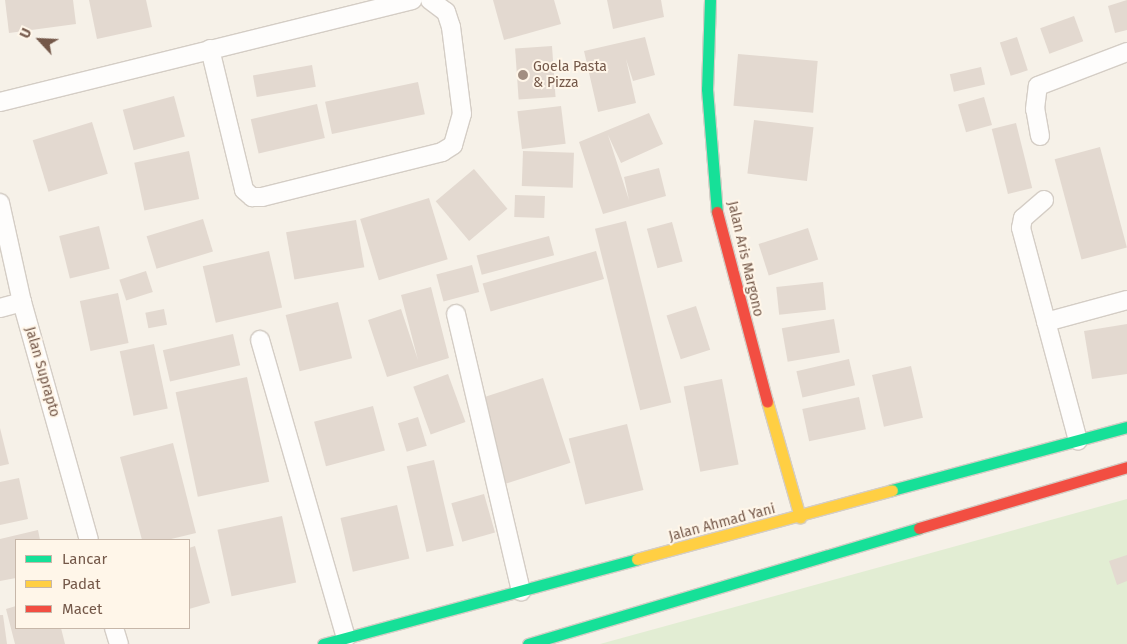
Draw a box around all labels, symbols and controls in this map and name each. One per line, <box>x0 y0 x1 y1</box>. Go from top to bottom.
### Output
north arrow <box>15 15 65 65</box>
text: U <box>16 26 36 41</box>
place label: Goela Pasta & Pizza <box>533 59 607 92</box>
marker: Goela Pasta & Pizza <box>517 69 529 81</box>
street label: Jalan Aris Margono <box>724 200 766 318</box>
street label: Jalan Suprapto <box>21 325 63 419</box>
street label: Jalan Ahmad Yani <box>667 501 777 545</box>
legend <box>15 539 190 629</box>
text: Lancar <box>62 550 107 568</box>
text: Padat <box>62 575 101 593</box>
text: Macet <box>62 600 102 618</box>

